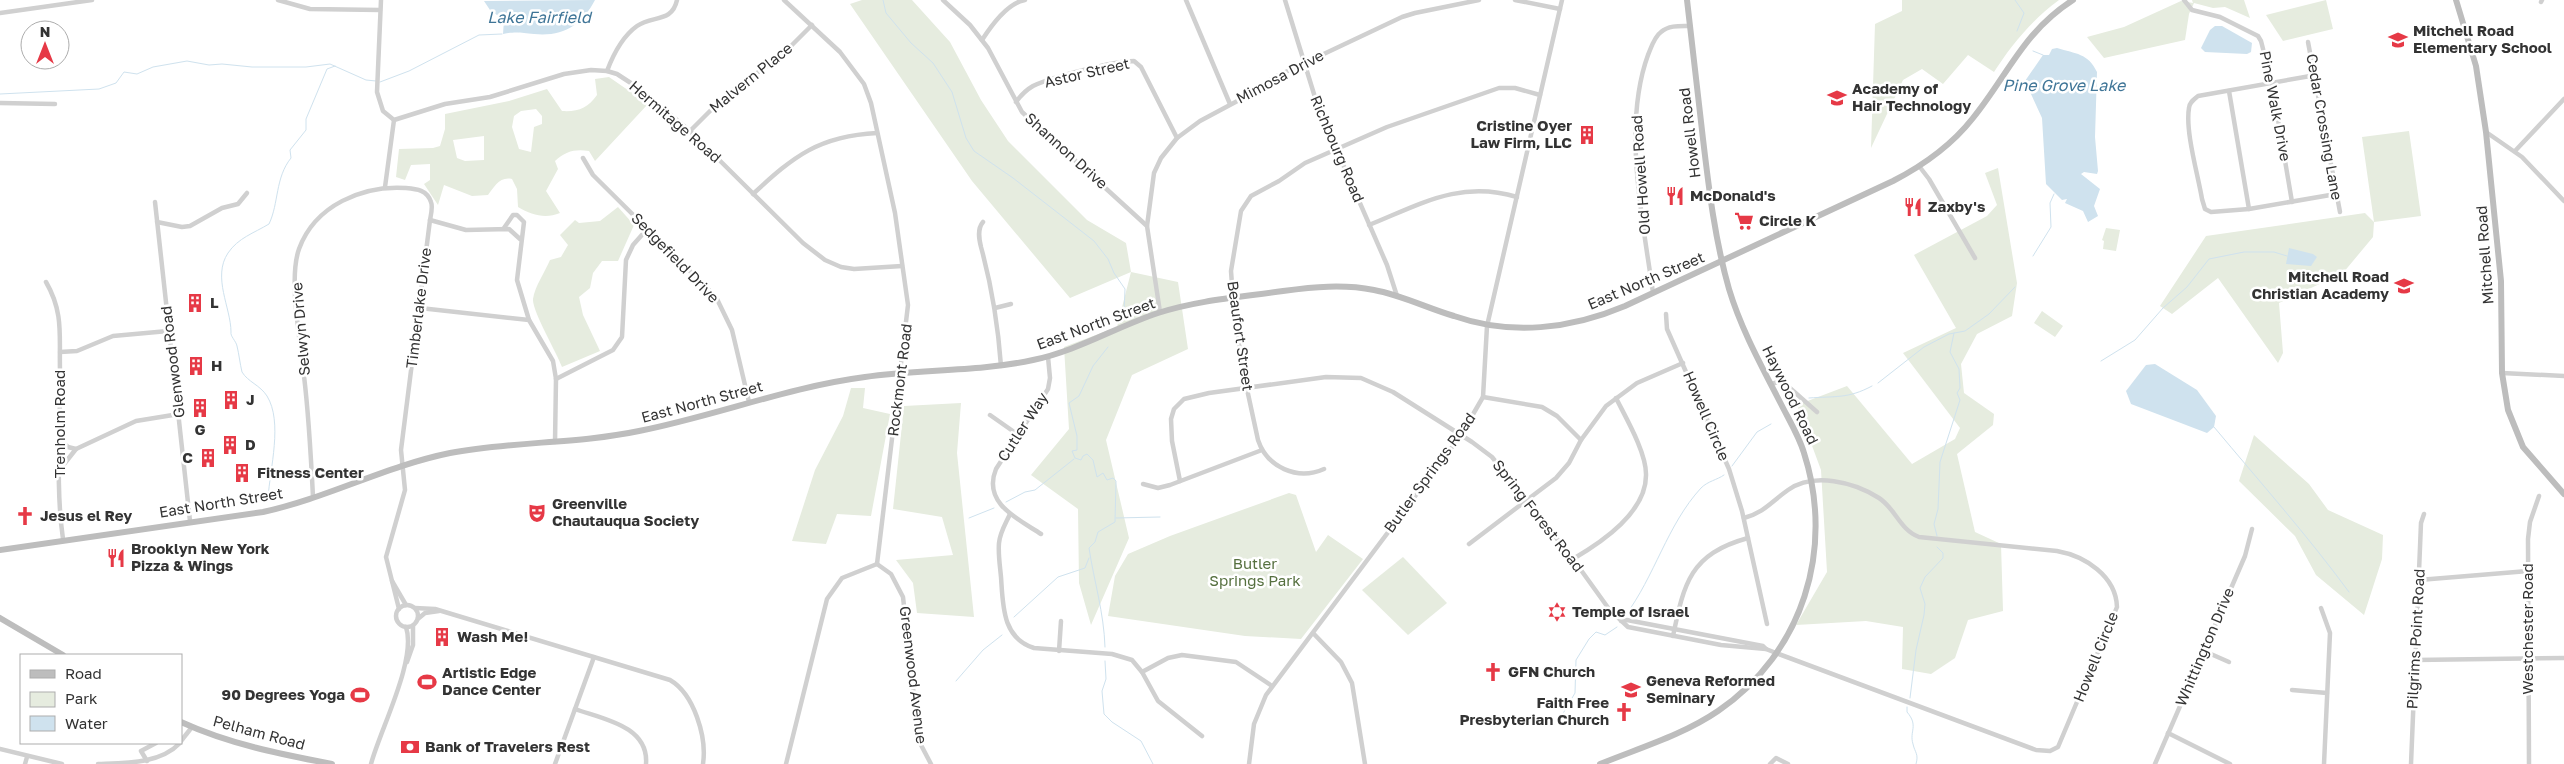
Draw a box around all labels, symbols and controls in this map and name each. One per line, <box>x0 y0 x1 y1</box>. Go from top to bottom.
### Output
water label: Lake Fairfield <box>487 7 593 27</box>
north arrow <box>20 20 70 70</box>
place label: Mitchell Road Elementary School <box>2413 21 2552 56</box>
text: N <box>40 23 50 40</box>
school or university icon: Mitchell Road Elementary School <box>2387 29 2409 51</box>
street label: Malvern Place <box>705 38 796 116</box>
street label: Mimosa Drive <box>1233 45 1327 107</box>
street label: Pine Walk Drive <box>2256 49 2296 163</box>
street label: Cedar Crossing Lane <box>2303 52 2347 202</box>
street label: Astor Street <box>1042 53 1131 91</box>
water label: Pine Grove Lake <box>2003 75 2127 95</box>
street label: Hermitage Road <box>626 76 725 166</box>
place label: Academy of Hair Technology <box>1852 79 1971 114</box>
street label: Howell Road <box>1675 87 1703 179</box>
school or university icon: Academy of Hair Technology <box>1826 87 1848 109</box>
street label: Richbourg Road <box>1307 92 1369 205</box>
street label: Shannon Drive <box>1022 108 1112 192</box>
street label: Old Howell Road <box>1627 115 1653 235</box>
place label: Cristine Oyer Law Firm, LLC <box>1470 116 1572 151</box>
building icon: Cristine Oyer Law Firm, LLC <box>1576 124 1598 146</box>
restaurant icon: McDonald's <box>1664 185 1686 207</box>
place label: McDonald's <box>1690 186 1776 204</box>
restaurant icon: Zaxby's <box>1902 196 1924 218</box>
place label: Zaxby's <box>1928 197 1985 215</box>
street label: Mitchell Road <box>2472 205 2496 305</box>
street label: Sedgefield Drive <box>628 209 723 306</box>
supermarket icon: Circle K <box>1733 210 1755 232</box>
place label: Circle K <box>1759 211 1817 229</box>
street label: Timberlake Drive <box>402 246 434 369</box>
street label: East North Street <box>1585 247 1707 313</box>
place label: Mitchell Road Christian Academy <box>2252 267 2389 302</box>
school or university icon: Mitchell Road Christian Academy <box>2393 275 2415 297</box>
street label: Beaufort Street <box>1224 280 1258 392</box>
street label: Selwyn Drive <box>287 281 313 377</box>
building icon: L <box>184 292 206 314</box>
place label: L <box>210 293 219 311</box>
street label: East North Street <box>1034 293 1158 353</box>
street label: Glenwood Road <box>156 305 188 419</box>
street label: Rockmont Road <box>883 322 915 437</box>
street label: Haywood Road <box>1759 342 1823 447</box>
building icon: H <box>185 355 207 377</box>
place label: H <box>211 356 222 374</box>
street label: Howell Circle <box>1680 368 1734 463</box>
street label: Trenholm Road <box>50 370 68 478</box>
street label: East North Street <box>639 376 764 426</box>
street label: Cutler Way <box>993 388 1051 464</box>
building icon: J <box>220 389 242 411</box>
place label: J <box>246 390 255 408</box>
building icon: G <box>189 397 211 419</box>
street label: Butler Springs Road <box>1380 409 1479 536</box>
place label: G <box>194 420 206 438</box>
building icon: D <box>219 434 241 456</box>
place label: D <box>245 435 256 453</box>
building icon: C <box>197 447 219 469</box>
place label: C <box>182 448 193 466</box>
street label: Spring Forest Road <box>1489 456 1588 575</box>
building icon: Fitness Center <box>231 462 253 484</box>
place label: Fitness Center <box>257 463 364 481</box>
street label: East North Street <box>158 483 284 521</box>
place label: Greenville Chautauqua Society <box>552 494 699 529</box>
theatre icon: Greenville Chautauqua Society <box>526 502 548 524</box>
church icon: Jesus el Rey <box>14 505 36 527</box>
place label: Jesus el Rey <box>40 506 132 524</box>
place label: Brooklyn New York Pizza & Wings <box>131 539 270 574</box>
restaurant icon: Brooklyn New York Pizza & Wings <box>105 547 127 569</box>
park label: Butler Springs Park <box>1209 554 1301 589</box>
street label: Westchester Road <box>2518 563 2536 695</box>
street label: Pilgrims Point Road <box>2402 568 2428 710</box>
street label: Whittington Drive <box>2171 584 2237 709</box>
synagogue icon: Temple of Israel <box>1546 601 1568 623</box>
place label: Temple of Israel <box>1572 602 1689 620</box>
street label: Greenwood Avenue <box>897 605 931 745</box>
street label: Howell Circle <box>2069 609 2121 704</box>
building icon: Wash Me! <box>431 626 453 648</box>
place label: Wash Me! <box>457 627 528 645</box>
legend <box>20 654 182 744</box>
church icon: GFN Church <box>1482 661 1504 683</box>
place label: GFN Church <box>1508 662 1595 680</box>
place label: Artistic Edge Dance Center <box>442 663 541 698</box>
text: Road <box>65 664 102 682</box>
sports icon: Artistic Edge Dance Center <box>416 671 438 693</box>
place label: Geneva Reformed Seminary <box>1646 671 1775 706</box>
school or university icon: Geneva Reformed Seminary <box>1620 679 1642 701</box>
sports icon: 90 Degrees Yoga <box>349 684 371 706</box>
place label: 90 Degrees Yoga <box>222 685 345 703</box>
text: Park <box>65 689 98 707</box>
place label: Faith Free Presbyterian Church <box>1460 693 1609 728</box>
church icon: Faith Free Presbyterian Church <box>1613 701 1635 723</box>
street label: Pelham Road <box>211 711 307 753</box>
text: Water <box>65 714 108 732</box>
bank icon: Bank of Travelers Rest <box>399 736 421 758</box>
place label: Bank of Travelers Rest <box>425 737 590 755</box>

